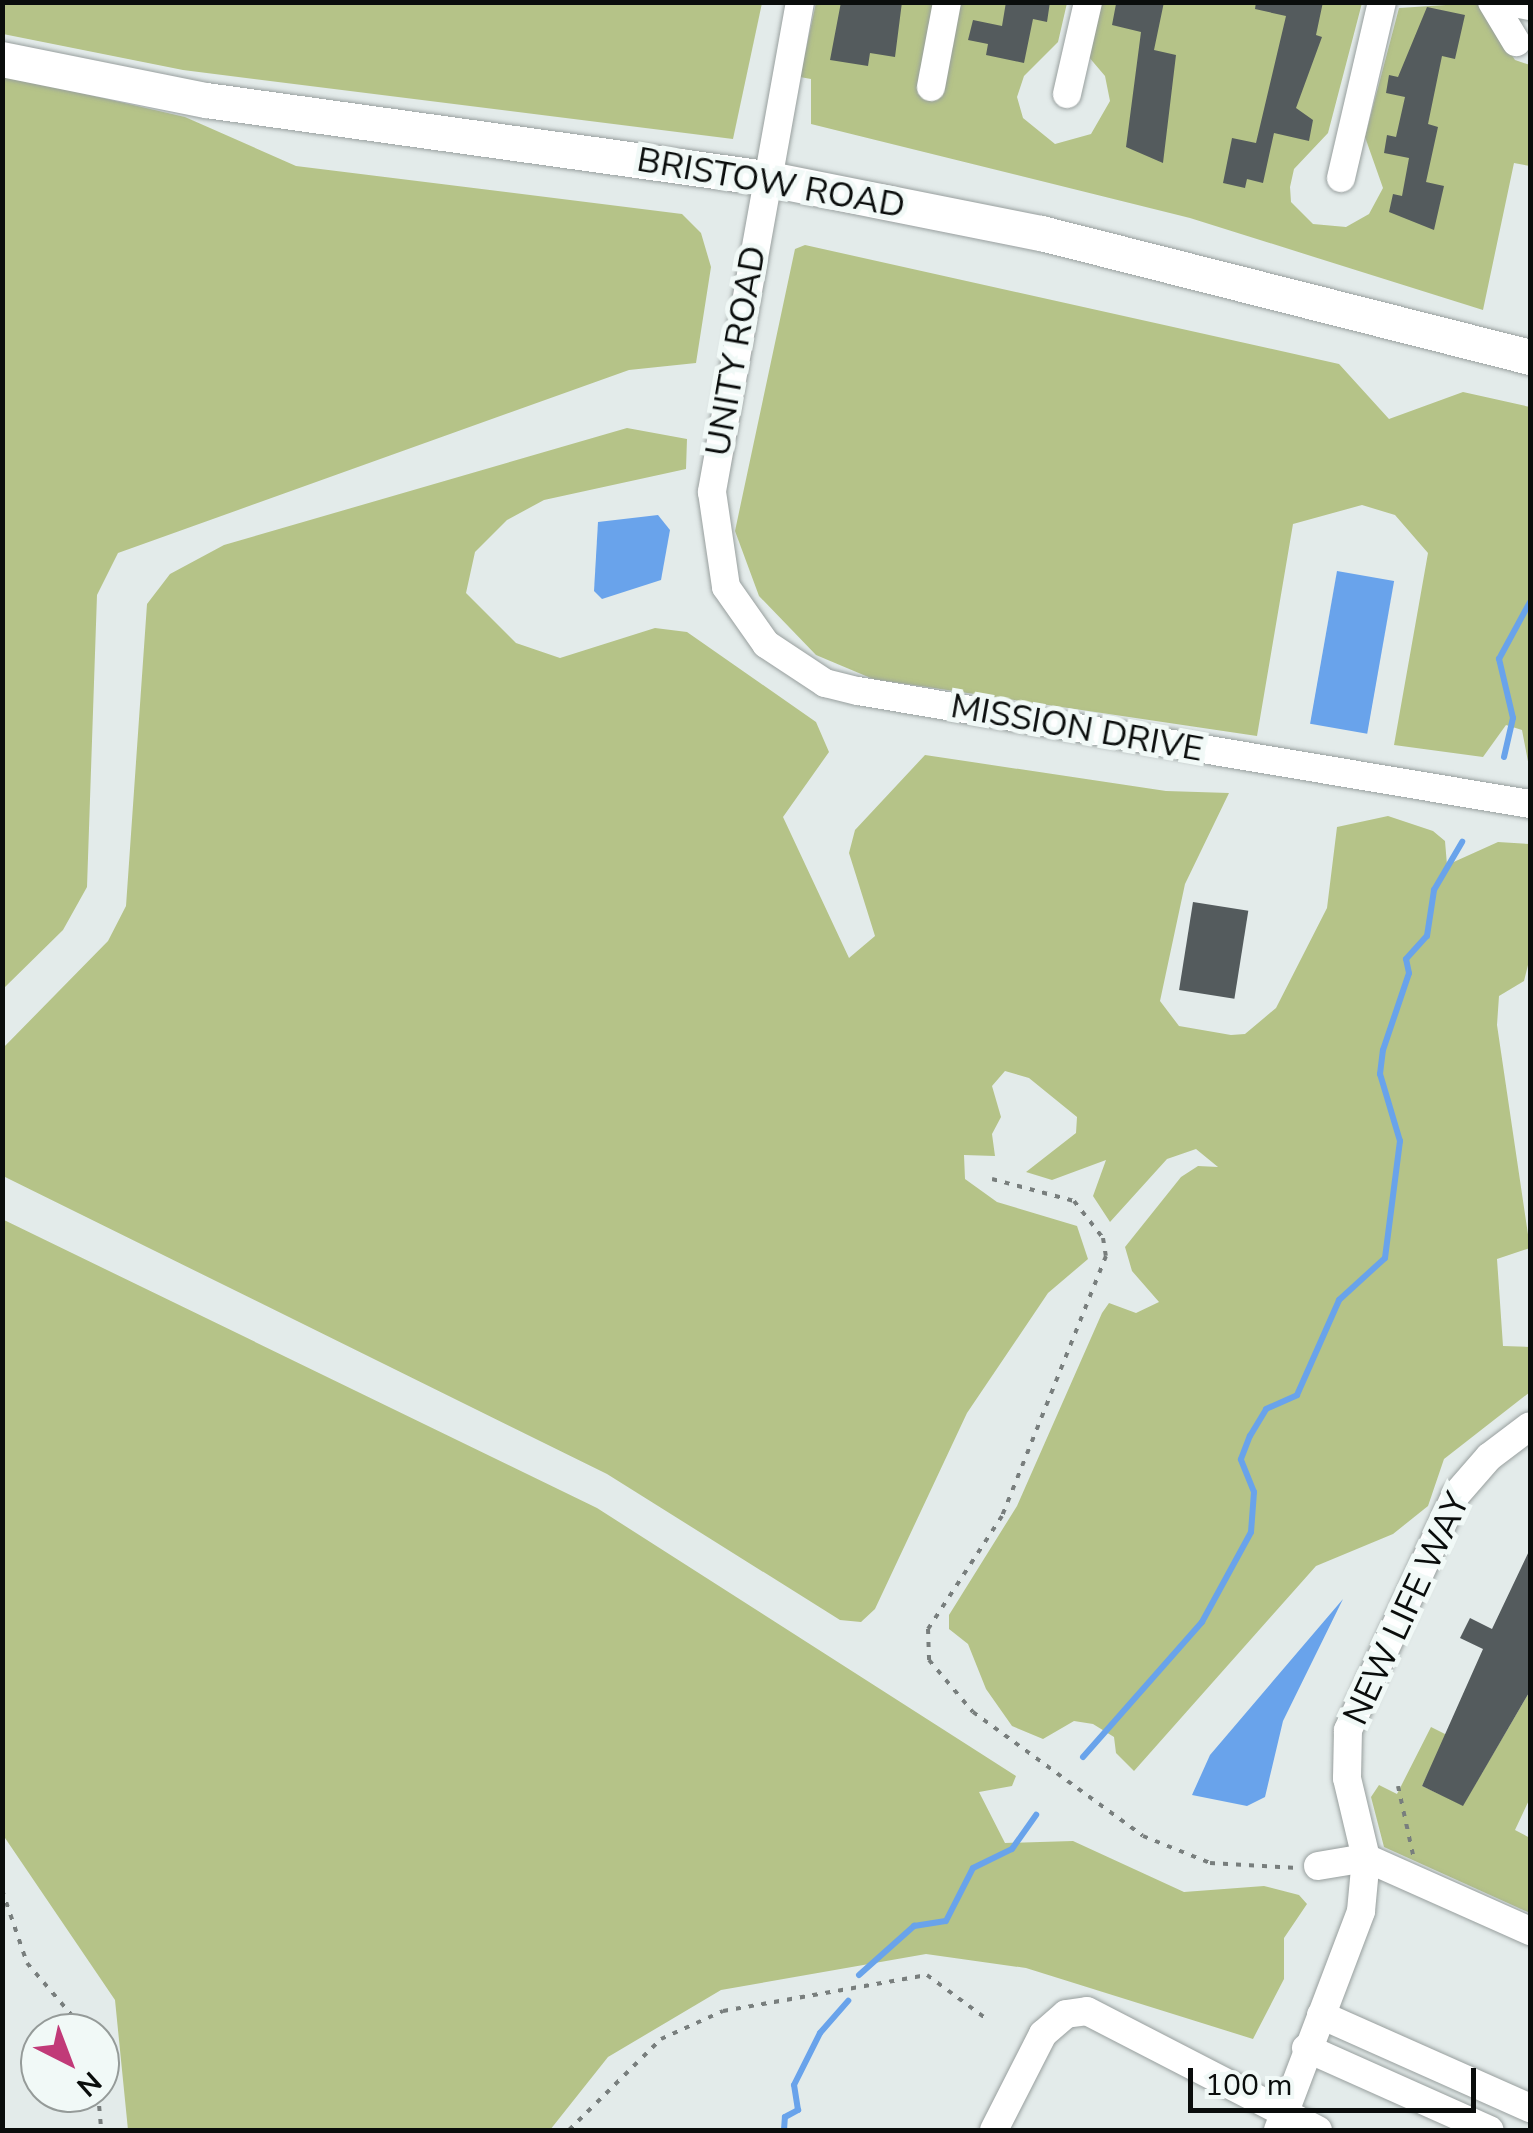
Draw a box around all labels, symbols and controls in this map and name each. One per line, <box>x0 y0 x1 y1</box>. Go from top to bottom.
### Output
street label: BRISTOW ROAD <box>634 139 908 227</box>
street label: UNITY ROAD <box>697 243 775 459</box>
street label: MISSION DRIVE <box>948 685 1206 771</box>
street label: NEW LIFE WAY <box>1335 1486 1479 1732</box>
north arrow <box>20 2013 120 2113</box>
scale bar <box>1193 2048 1480 2110</box>
text: N <box>68 2063 109 2105</box>
text: 100 m <box>1205 2065 1292 2106</box>

